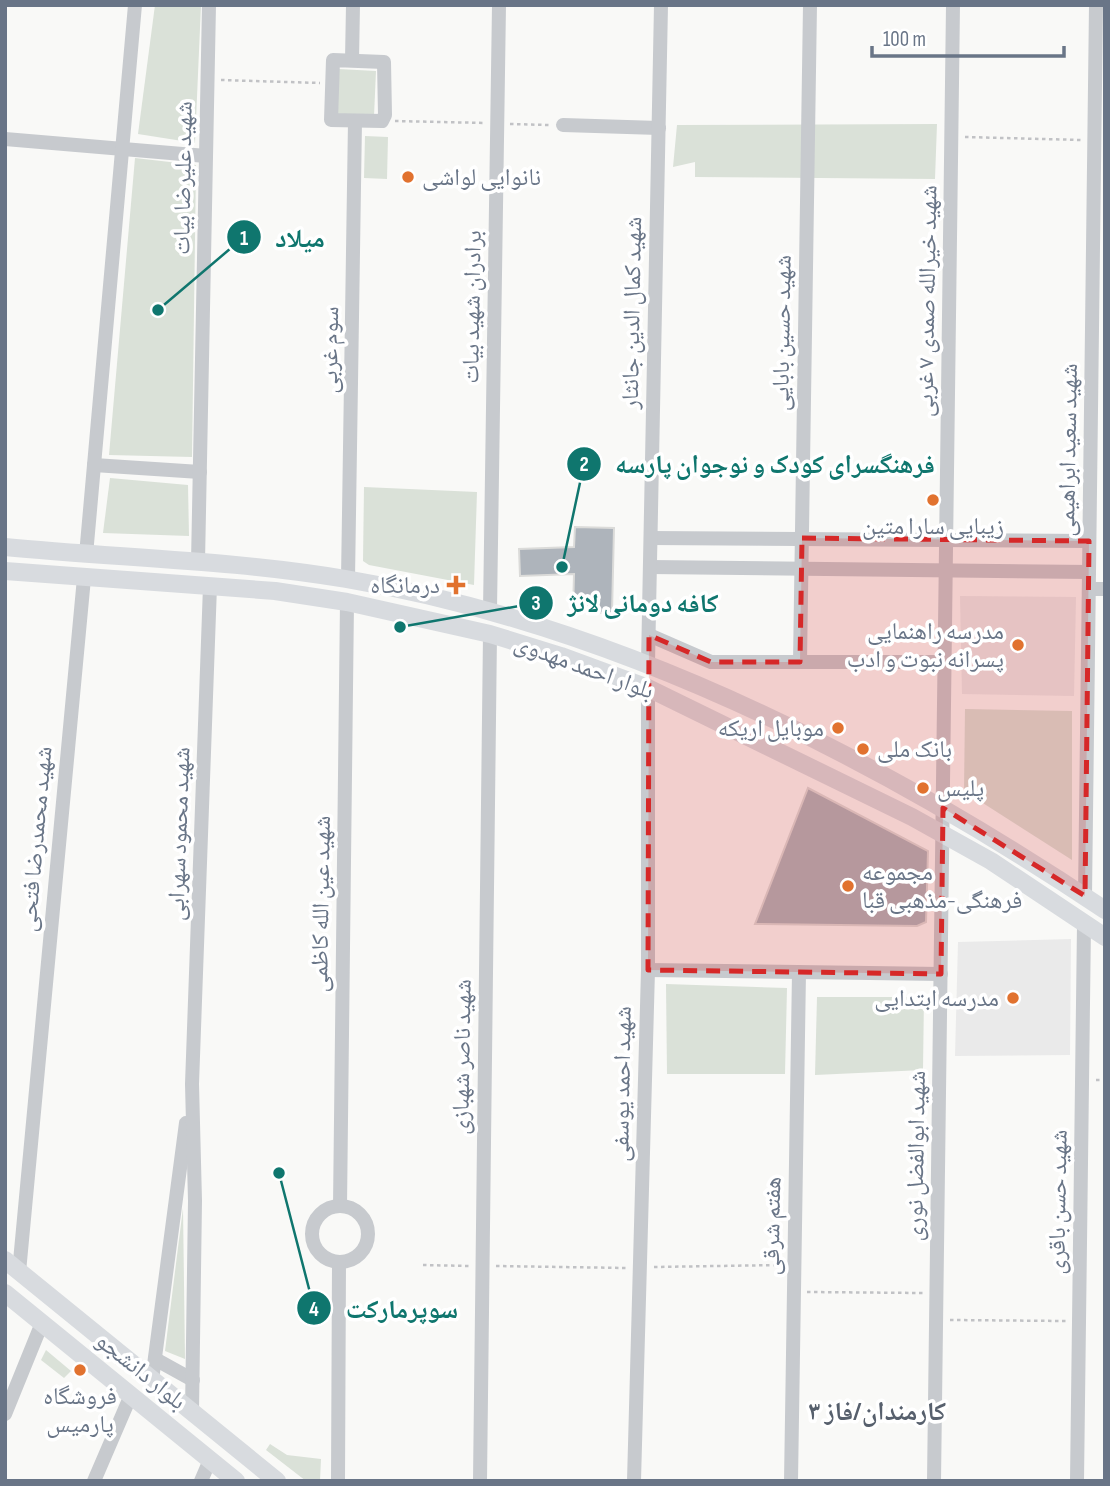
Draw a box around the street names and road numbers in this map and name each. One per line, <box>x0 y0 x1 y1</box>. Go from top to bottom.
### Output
street label: شهید علیرضا بیات <box>167 101 199 255</box>
street label: شهید خیرالله صمدی ۷ غربی <box>910 185 944 417</box>
street label: شهید کمال الدین جانثار <box>616 216 648 411</box>
street label: برادران شهید بیات <box>456 230 488 384</box>
street label: شهید حسین بابایی <box>766 255 798 411</box>
street label: سوم غربی <box>315 306 346 394</box>
street label: شهید سعید ابراهیمی <box>1052 363 1084 537</box>
street label: بلوار احمد مهدوی <box>510 628 658 706</box>
street label: شهید محمدرضا فتحی <box>13 745 59 933</box>
street label: شهید محمود سهرابی <box>161 747 197 921</box>
street label: شهید عین الله کاظمی <box>305 815 337 993</box>
street label: شهید ناصر شهبازی <box>446 979 478 1135</box>
street label: شهید احمد یوسفی <box>606 1006 638 1162</box>
street label: شهید ابوالفضل نوری <box>900 1070 932 1242</box>
street label: شهید حسن باقری <box>1042 1129 1074 1275</box>
street label: هفتم شرقی <box>757 1176 788 1276</box>
street label: بلوار دانشجو <box>90 1326 192 1416</box>

